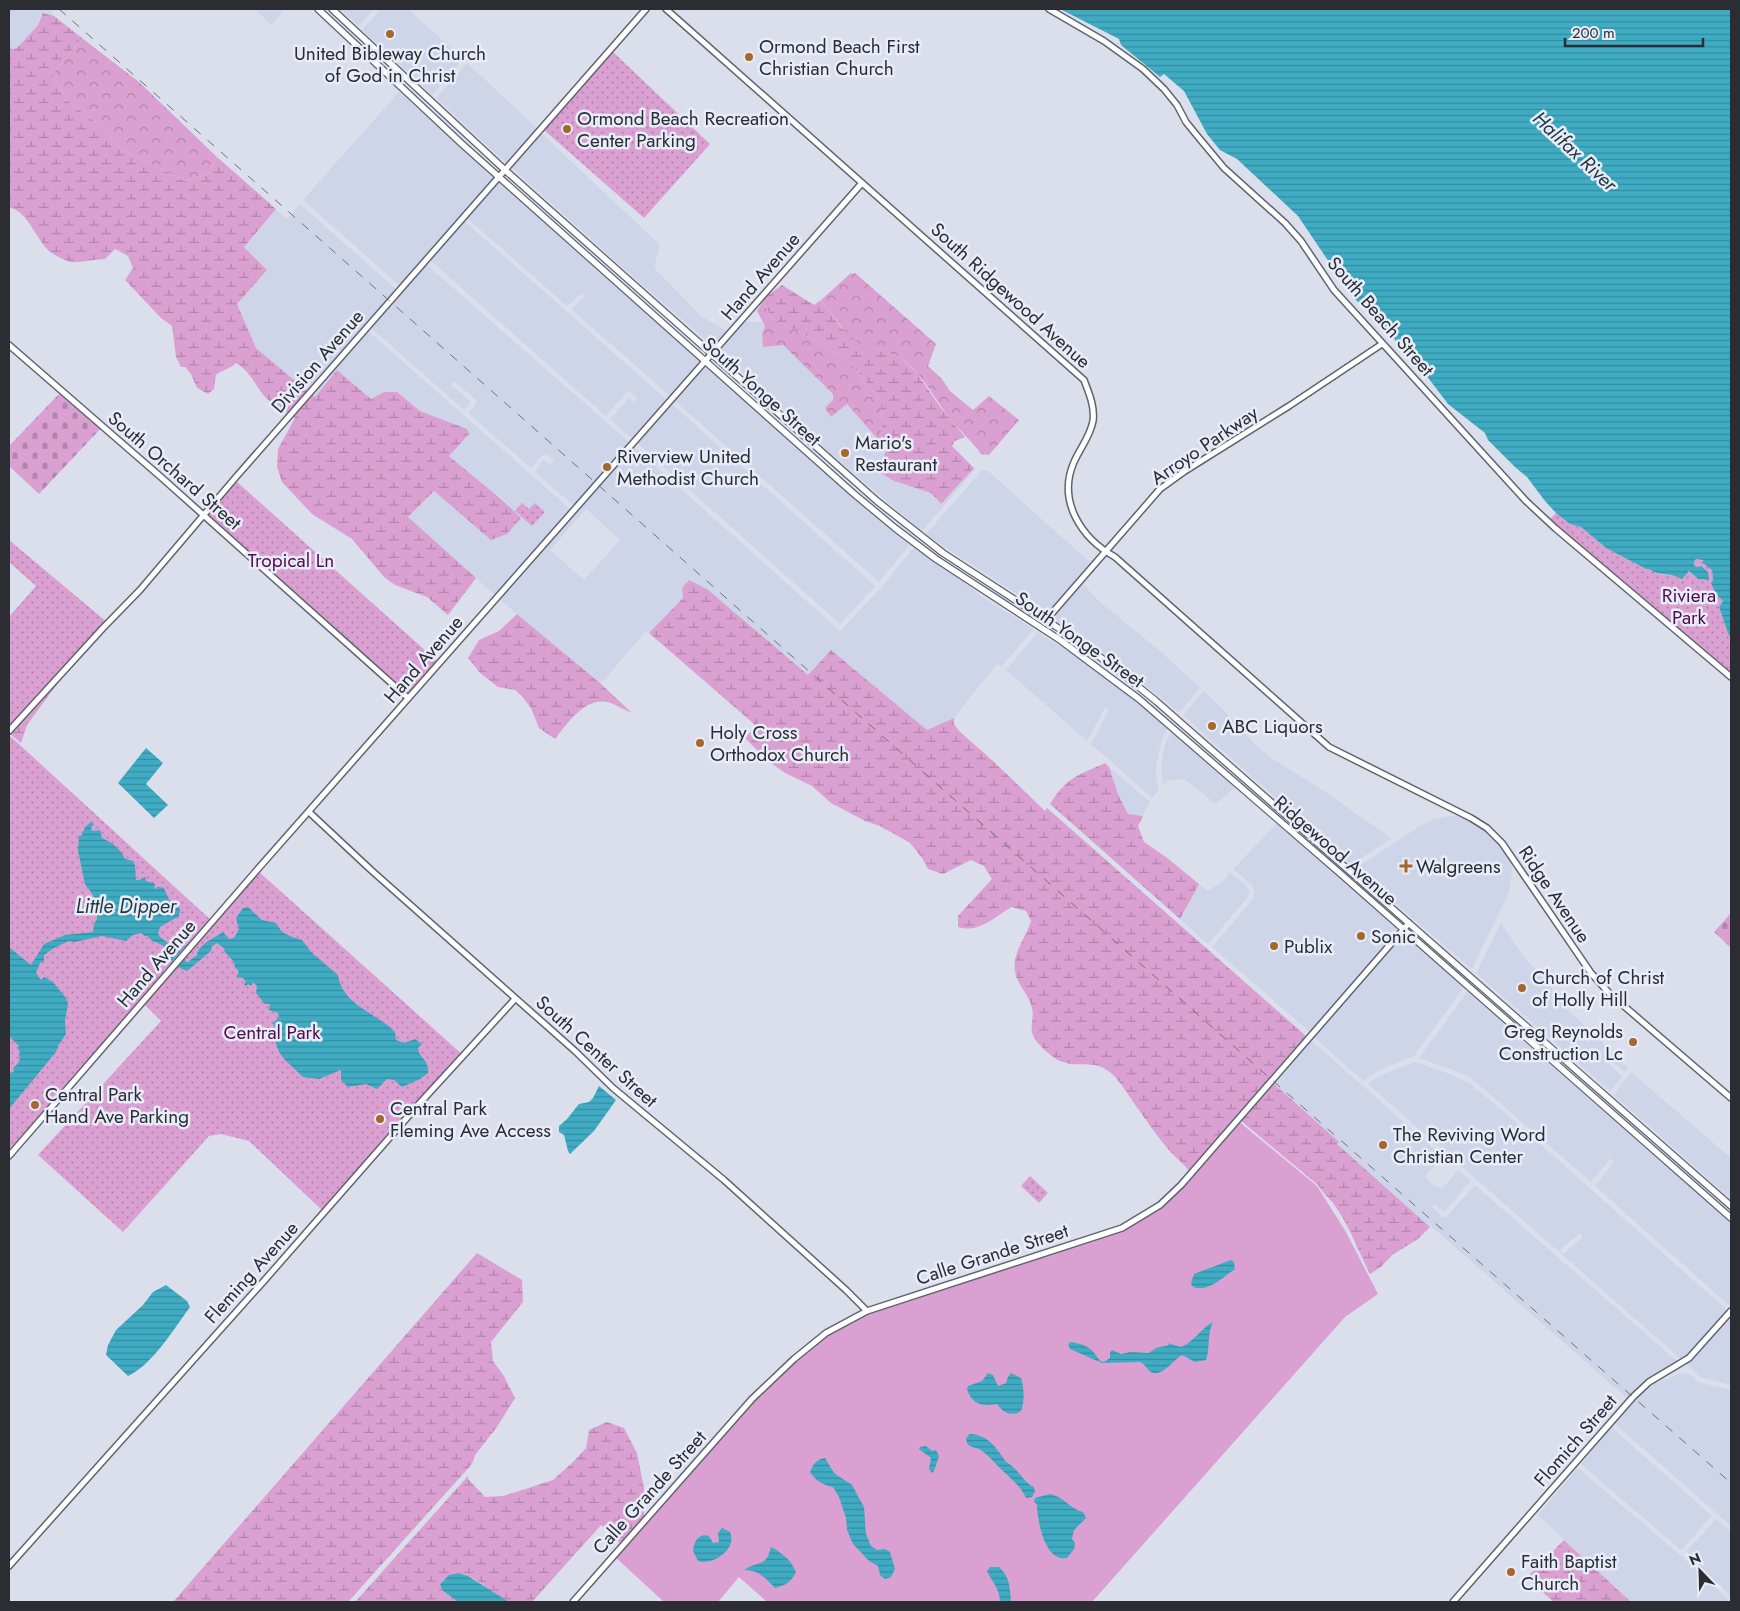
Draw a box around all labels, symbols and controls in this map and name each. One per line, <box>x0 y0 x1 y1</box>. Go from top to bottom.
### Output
scale bar <box>1565 15 1702 47</box>
text: 200 m <box>1572 22 1615 44</box>
marker: United Bibleway Church of God in Christ <box>384 28 396 40</box>
place label: Ormond Beach First Christian Church <box>759 33 920 82</box>
place label: United Bibleway Church of God in Christ <box>294 40 486 89</box>
marker: Ormond Beach First Christian Church <box>743 51 755 63</box>
place label: Ormond Beach Recreation Center Parking <box>577 105 789 154</box>
water label: Halifax River <box>1526 105 1624 199</box>
marker: Ormond Beach Recreation Center Parking <box>561 123 573 135</box>
street label: South Ridgewood Avenue <box>925 216 1097 375</box>
street label: Hand Avenue <box>715 226 806 326</box>
street label: South Beach Street <box>1321 251 1441 382</box>
street label: Division Avenue <box>265 304 370 419</box>
street label: South Yonge Street <box>696 331 827 452</box>
street label: Arroyo Parkway <box>1145 399 1264 491</box>
street label: South Orchard Street <box>102 405 248 536</box>
place label: Mario's Restaurant <box>855 429 937 478</box>
place label: Riverview United Methodist Church <box>617 443 759 492</box>
marker: Mario's Restaurant <box>839 447 851 459</box>
marker: Riverview United Methodist Church <box>601 461 613 473</box>
park label: Tropical Ln <box>248 547 334 574</box>
park label: Riviera Park <box>1662 582 1716 631</box>
street label: South Yonge Street <box>1010 585 1150 694</box>
street label: Hand Avenue <box>378 609 469 709</box>
place label: ABC Liquors <box>1222 713 1323 740</box>
place label: Holy Cross Orthodox Church <box>710 719 849 768</box>
marker: ABC Liquors <box>1206 720 1218 732</box>
marker: Holy Cross Orthodox Church <box>694 737 706 749</box>
street label: Ridgewood Avenue <box>1268 789 1403 912</box>
street label: Ridge Avenue <box>1512 840 1597 948</box>
place label: Walgreens <box>1416 853 1501 880</box>
marker: Walgreens <box>1400 860 1412 872</box>
water label: Little Dipper <box>76 892 178 921</box>
street label: Hand Avenue <box>111 913 202 1013</box>
place label: Sonic <box>1371 923 1416 950</box>
marker: Sonic <box>1355 930 1367 942</box>
place label: Publix <box>1284 933 1332 960</box>
marker: Publix <box>1268 940 1280 952</box>
place label: Church of Christ of Holly Hill <box>1532 964 1665 1013</box>
marker: Church of Christ of Holly Hill <box>1516 982 1528 994</box>
street label: South Center Street <box>530 989 664 1114</box>
place label: Greg Reynolds Construction Lc <box>1499 1018 1623 1067</box>
park label: Central Park <box>224 1019 321 1046</box>
marker: Greg Reynolds Construction Lc <box>1627 1036 1639 1048</box>
place label: Central Park Hand Ave Parking <box>45 1081 189 1130</box>
place label: Central Park Fleming Ave Access <box>390 1095 551 1144</box>
marker: Central Park Hand Ave Parking <box>29 1099 41 1111</box>
marker: Central Park Fleming Ave Access <box>374 1113 386 1125</box>
place label: The Reviving Word Christian Center <box>1393 1121 1546 1170</box>
marker: The Reviving Word Christian Center <box>1377 1139 1389 1151</box>
street label: Fleming Avenue <box>198 1215 305 1329</box>
street label: Calle Grande Street <box>913 1217 1072 1292</box>
street label: Flomich Street <box>1528 1388 1623 1492</box>
street label: Calle Grande Street <box>586 1424 713 1560</box>
north arrow <box>1675 1546 1725 1596</box>
place label: Faith Baptist Church <box>1521 1548 1617 1597</box>
text: N <box>1686 1548 1704 1570</box>
marker: Faith Baptist Church <box>1505 1566 1517 1578</box>

